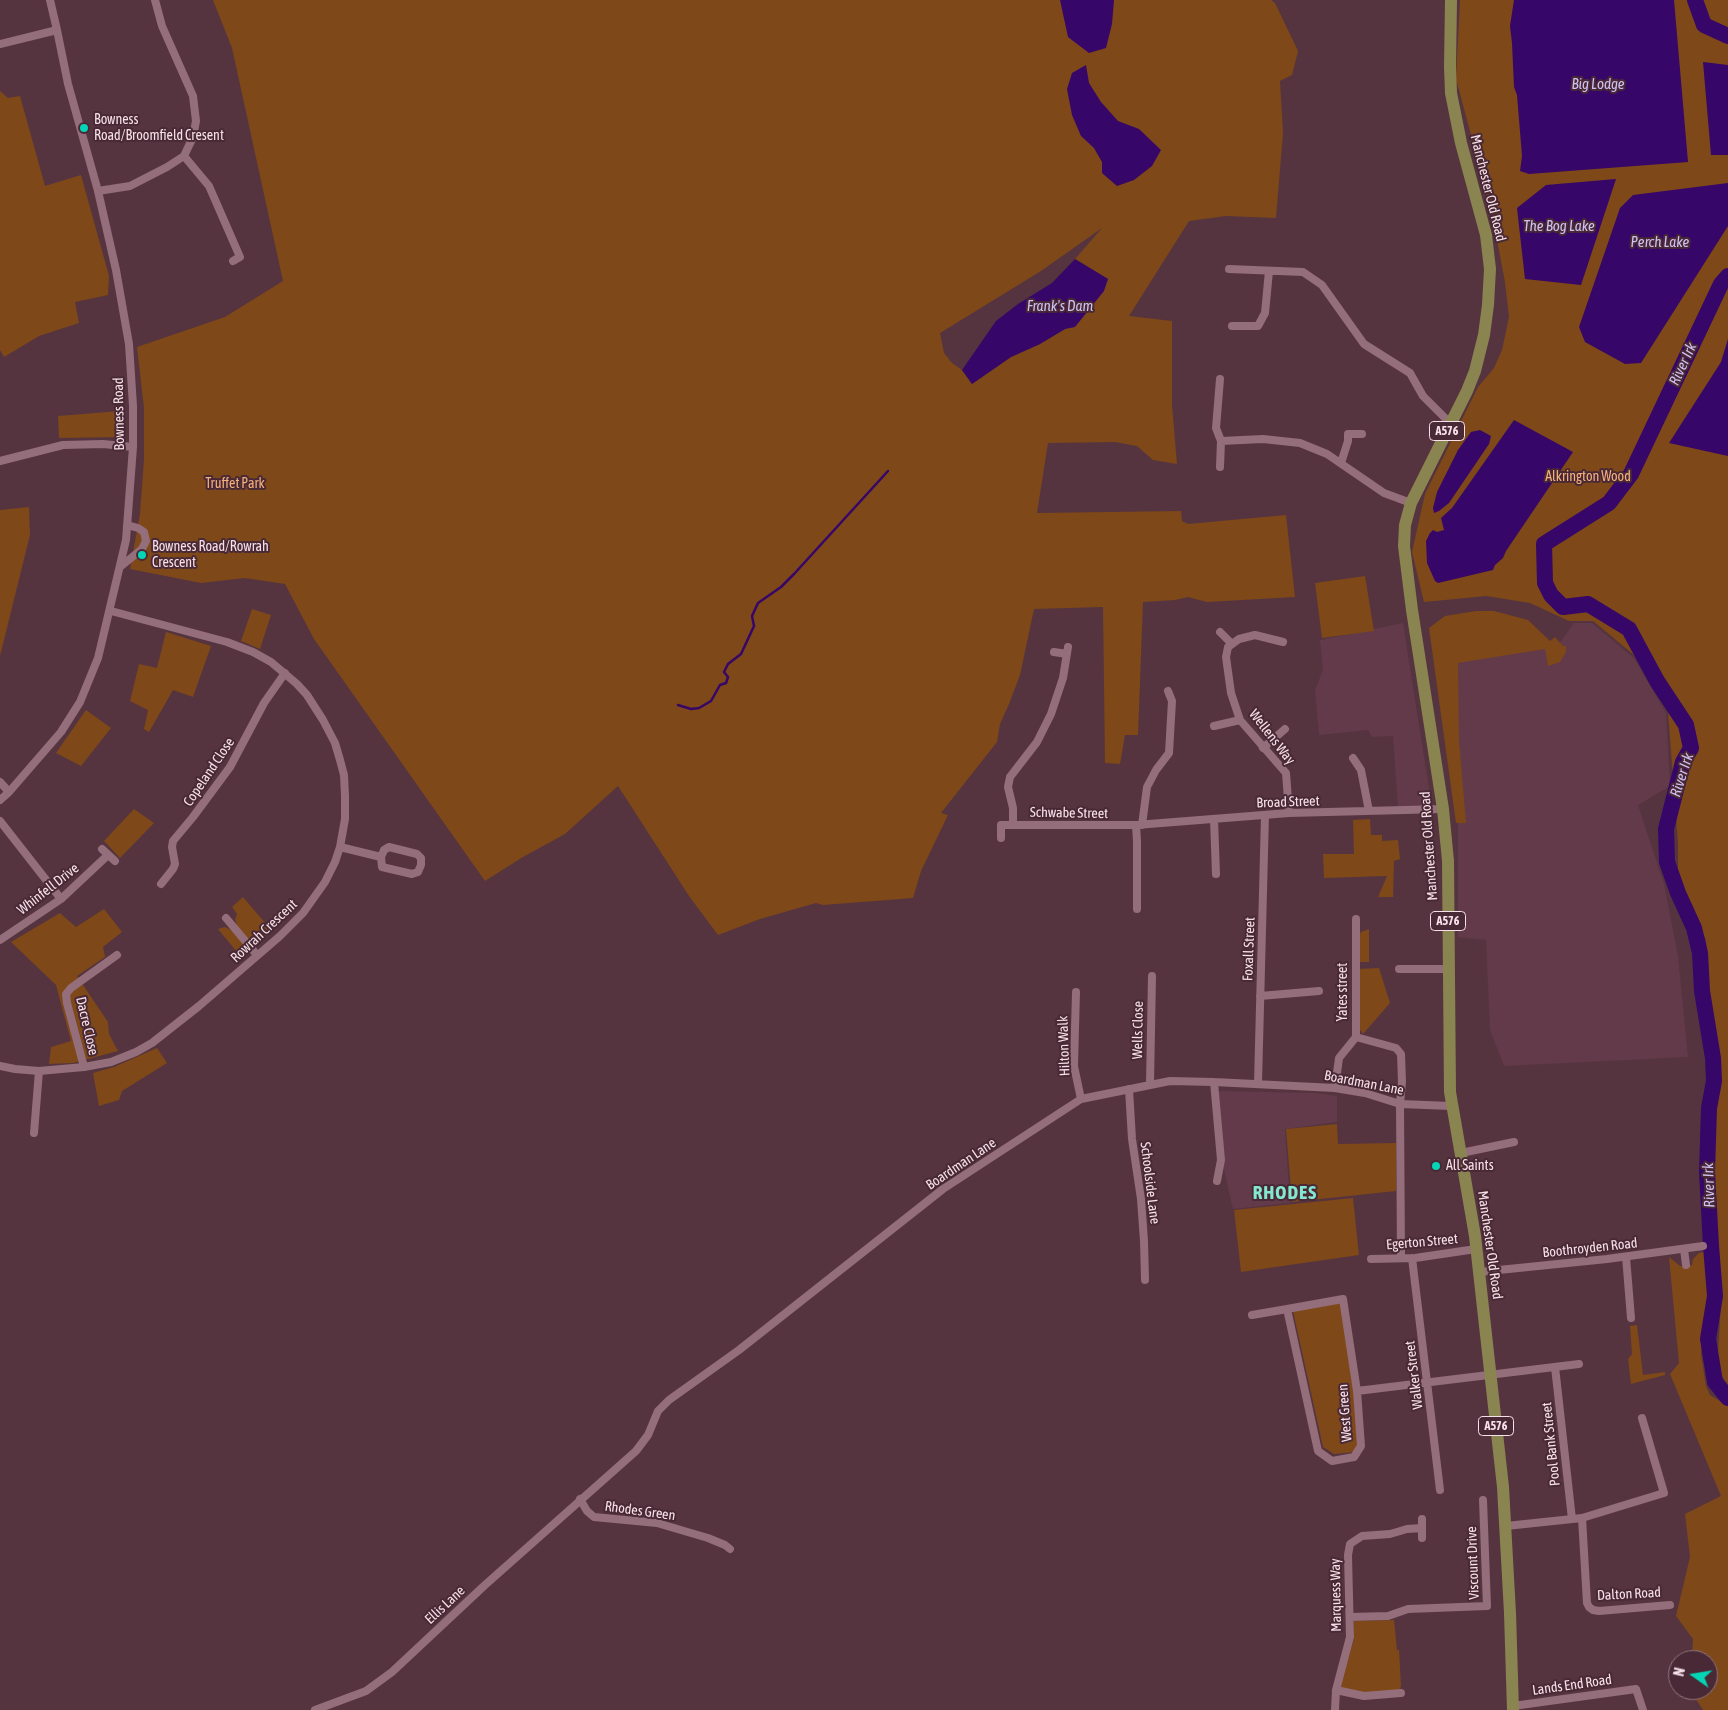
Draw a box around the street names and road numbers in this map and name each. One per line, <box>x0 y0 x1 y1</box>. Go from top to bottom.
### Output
street label: Manchester Old Road <box>1467 133 1509 243</box>
street label: Bowness Road <box>110 377 128 451</box>
road number: A576 <box>1430 422 1464 441</box>
street label: Wellens Way <box>1245 706 1299 768</box>
street label: Copeland Close <box>180 734 238 810</box>
street label: Manchester Old Road <box>1417 791 1441 901</box>
street label: Broad Street <box>1256 793 1320 811</box>
street label: Schwabe Street <box>1030 804 1108 822</box>
street label: Whinfell Drive <box>14 860 82 918</box>
street label: Rowrah Crescent <box>227 896 301 966</box>
road number: A576 <box>1430 911 1466 930</box>
street label: Foxall Street <box>1239 917 1259 981</box>
street label: Yates street <box>1335 963 1351 1021</box>
street label: Dacre Close <box>72 995 102 1057</box>
street label: Wells Close <box>1129 1001 1147 1059</box>
street label: Hilton Walk <box>1055 1016 1073 1076</box>
street label: Boardman Lane <box>1323 1067 1405 1099</box>
street label: Boardman Lane <box>923 1134 999 1194</box>
street label: Schoolside Lane <box>1137 1141 1163 1225</box>
street label: Manchester Old Road <box>1474 1190 1506 1300</box>
street label: Egerton Street <box>1385 1230 1459 1254</box>
street label: Boothroyden Road <box>1542 1235 1638 1261</box>
street label: Walker Street <box>1401 1340 1427 1410</box>
street label: West Green <box>1335 1384 1355 1442</box>
street label: Pool Bank Street <box>1538 1401 1564 1487</box>
road number: A576 <box>1478 1416 1514 1435</box>
street label: Rhodes Green <box>604 1498 676 1524</box>
street label: Viscount Drive <box>1463 1526 1483 1600</box>
street label: Marquess Way <box>1327 1558 1345 1632</box>
street label: Ellis Lane <box>422 1582 468 1628</box>
street label: Dalton Road <box>1597 1584 1661 1604</box>
street label: Lands End Road <box>1531 1671 1613 1699</box>

